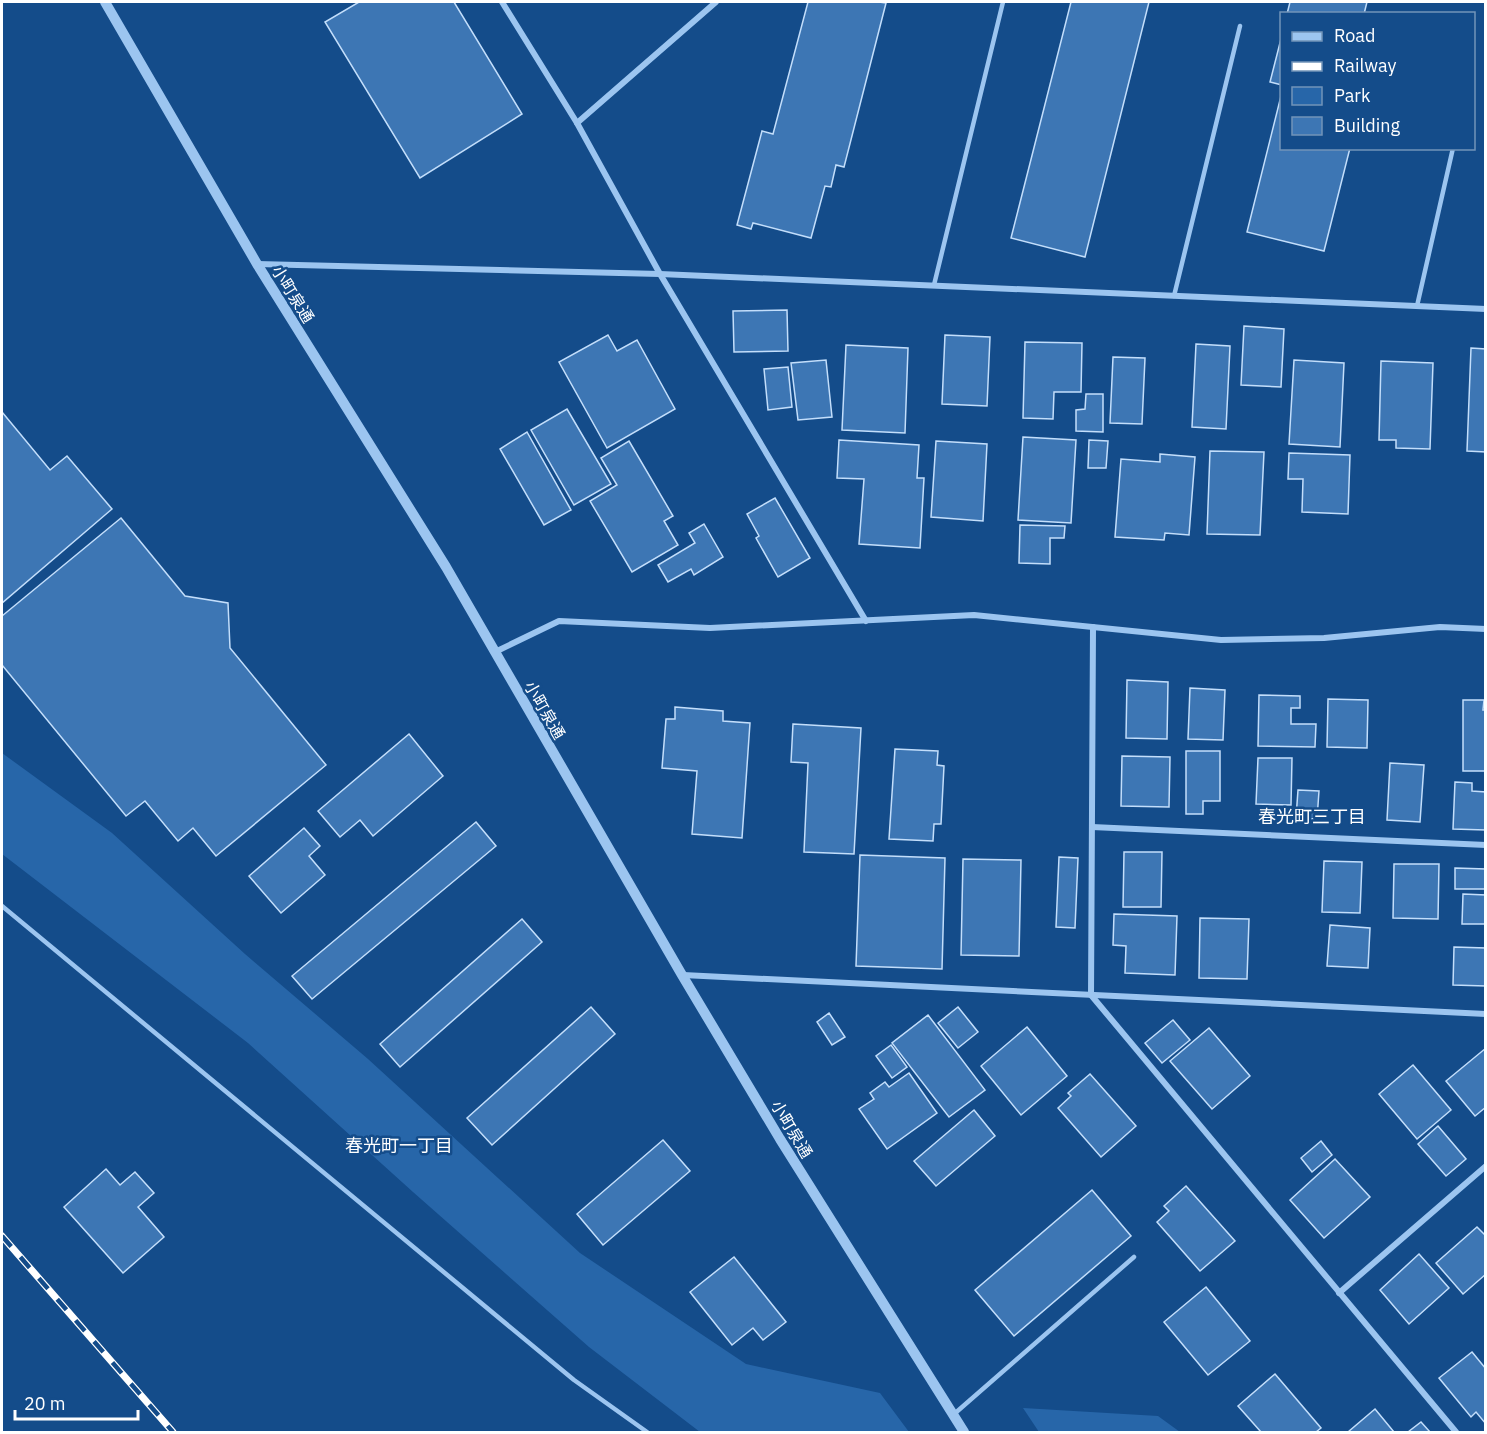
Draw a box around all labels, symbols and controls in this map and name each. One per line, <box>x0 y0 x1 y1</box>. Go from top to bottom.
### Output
legend <box>1280 12 1475 150</box>
text: Road <box>1334 24 1375 47</box>
text: Railway <box>1334 54 1396 77</box>
text: Park <box>1334 84 1371 107</box>
text: Building <box>1334 114 1401 137</box>
street label: 小町泉通 <box>268 262 318 326</box>
street label: 小町泉通 <box>520 677 570 743</box>
district label: 春光町三丁目 <box>1258 805 1366 828</box>
street label: 小町泉通 <box>767 1096 817 1162</box>
district label: 春光町一丁目 <box>345 1134 453 1157</box>
scale bar <box>15 1383 138 1421</box>
text: 20 m <box>24 1392 66 1415</box>

